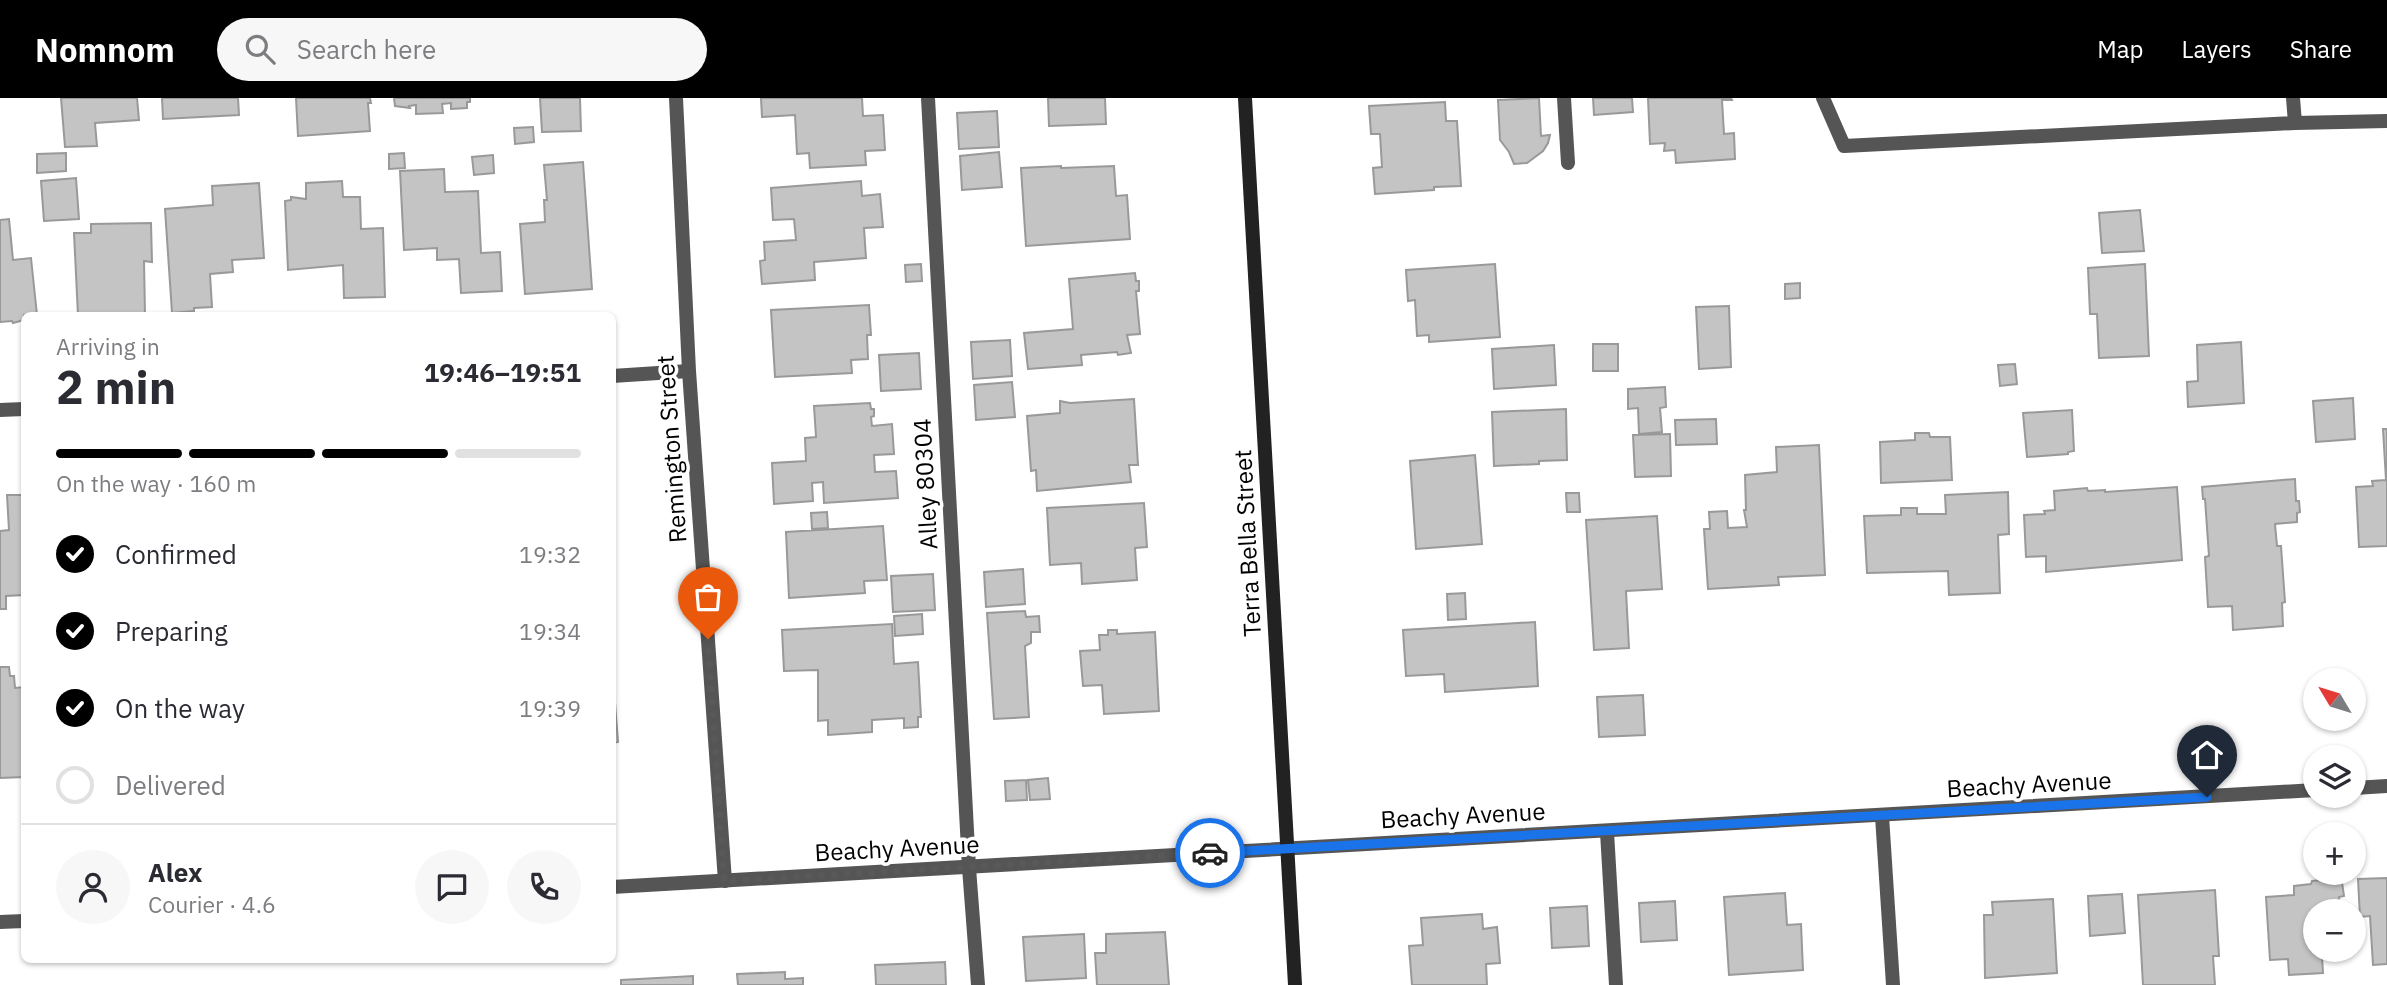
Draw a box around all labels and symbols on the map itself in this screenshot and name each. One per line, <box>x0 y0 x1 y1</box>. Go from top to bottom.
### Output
street label: Remington Street <box>648 354 694 544</box>
street label: Alley 80304 <box>906 418 944 550</box>
street label: Terra Bella Street <box>1226 449 1268 637</box>
pin <box>678 567 738 639</box>
north arrow <box>2303 668 2366 732</box>
pin <box>2177 725 2237 797</box>
street label: Beachy Avenue <box>1946 764 2112 804</box>
street label: Beachy Avenue <box>1380 795 1546 835</box>
courier <box>1175 818 1245 888</box>
street label: Beachy Avenue <box>814 828 980 868</box>

